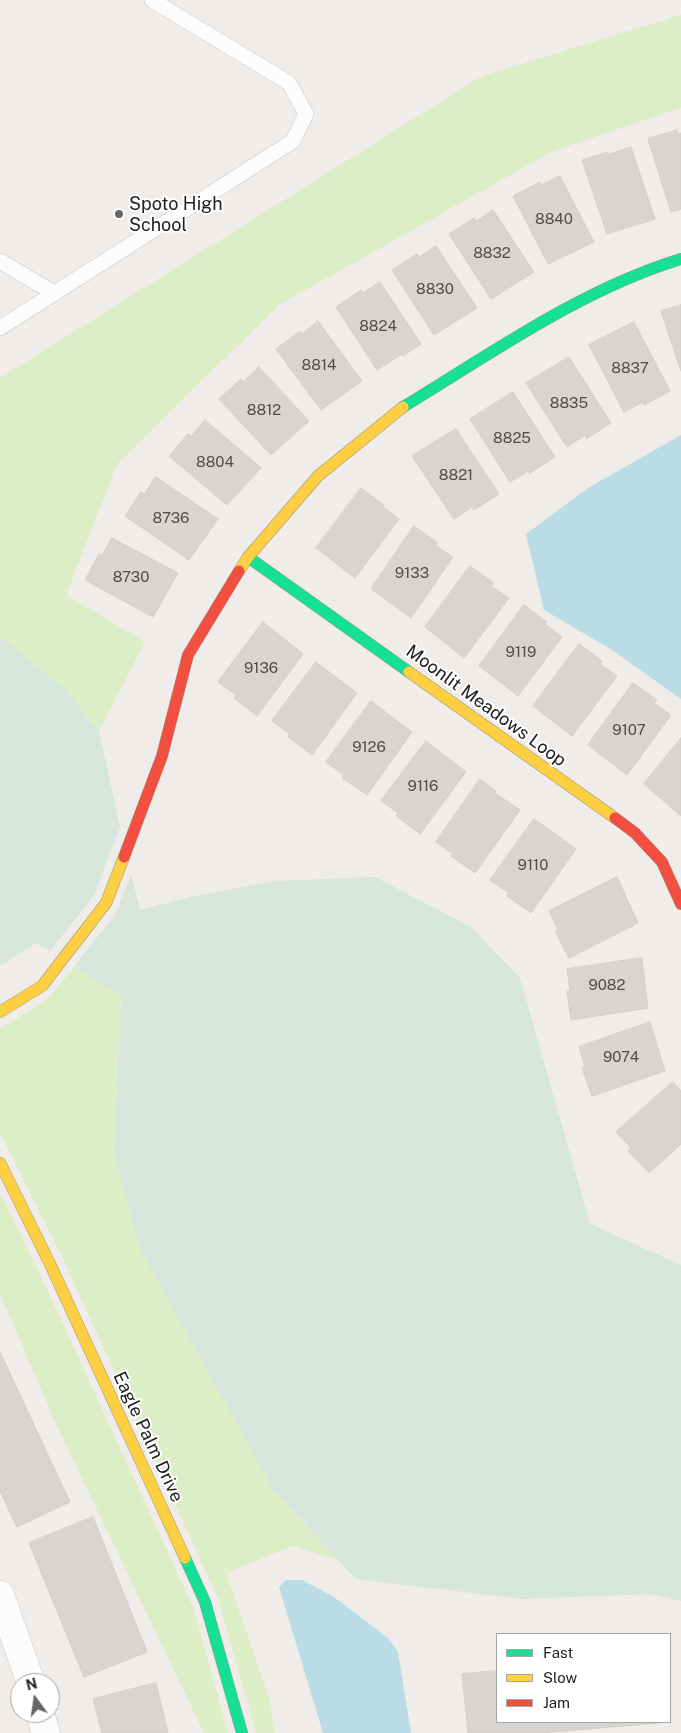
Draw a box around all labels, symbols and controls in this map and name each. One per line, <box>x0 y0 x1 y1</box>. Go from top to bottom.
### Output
place label: Spoto High School <box>129 193 223 235</box>
marker: Spoto High School <box>113 208 125 220</box>
house number: 8840 <box>535 210 573 228</box>
house number: 8832 <box>473 244 511 262</box>
house number: 8830 <box>416 280 454 298</box>
house number: 8824 <box>359 317 397 335</box>
house number: 8814 <box>302 356 336 374</box>
house number: 8837 <box>611 359 649 377</box>
house number: 8835 <box>550 394 588 412</box>
house number: 8812 <box>247 401 281 419</box>
house number: 8825 <box>493 429 531 447</box>
house number: 8804 <box>196 453 234 471</box>
house number: 8821 <box>439 466 473 484</box>
house number: 8736 <box>153 509 189 527</box>
house number: 9133 <box>395 564 429 582</box>
house number: 8730 <box>113 568 149 586</box>
street label: Moonlit Meadows Loop <box>402 641 570 771</box>
house number: 9119 <box>506 643 536 661</box>
house number: 9136 <box>244 659 278 677</box>
house number: 9107 <box>612 721 646 739</box>
house number: 9126 <box>352 738 386 756</box>
house number: 9116 <box>408 777 438 795</box>
house number: 9110 <box>518 856 548 874</box>
house number: 9082 <box>588 976 626 994</box>
house number: 9074 <box>603 1048 639 1066</box>
street label: Eagle Palm Drive <box>108 1368 188 1506</box>
legend <box>496 1633 671 1723</box>
text: Fast <box>543 1644 573 1661</box>
text: Slow <box>543 1669 577 1686</box>
north arrow <box>10 1673 60 1723</box>
text: N <box>24 1675 39 1694</box>
text: Jam <box>543 1694 570 1711</box>

